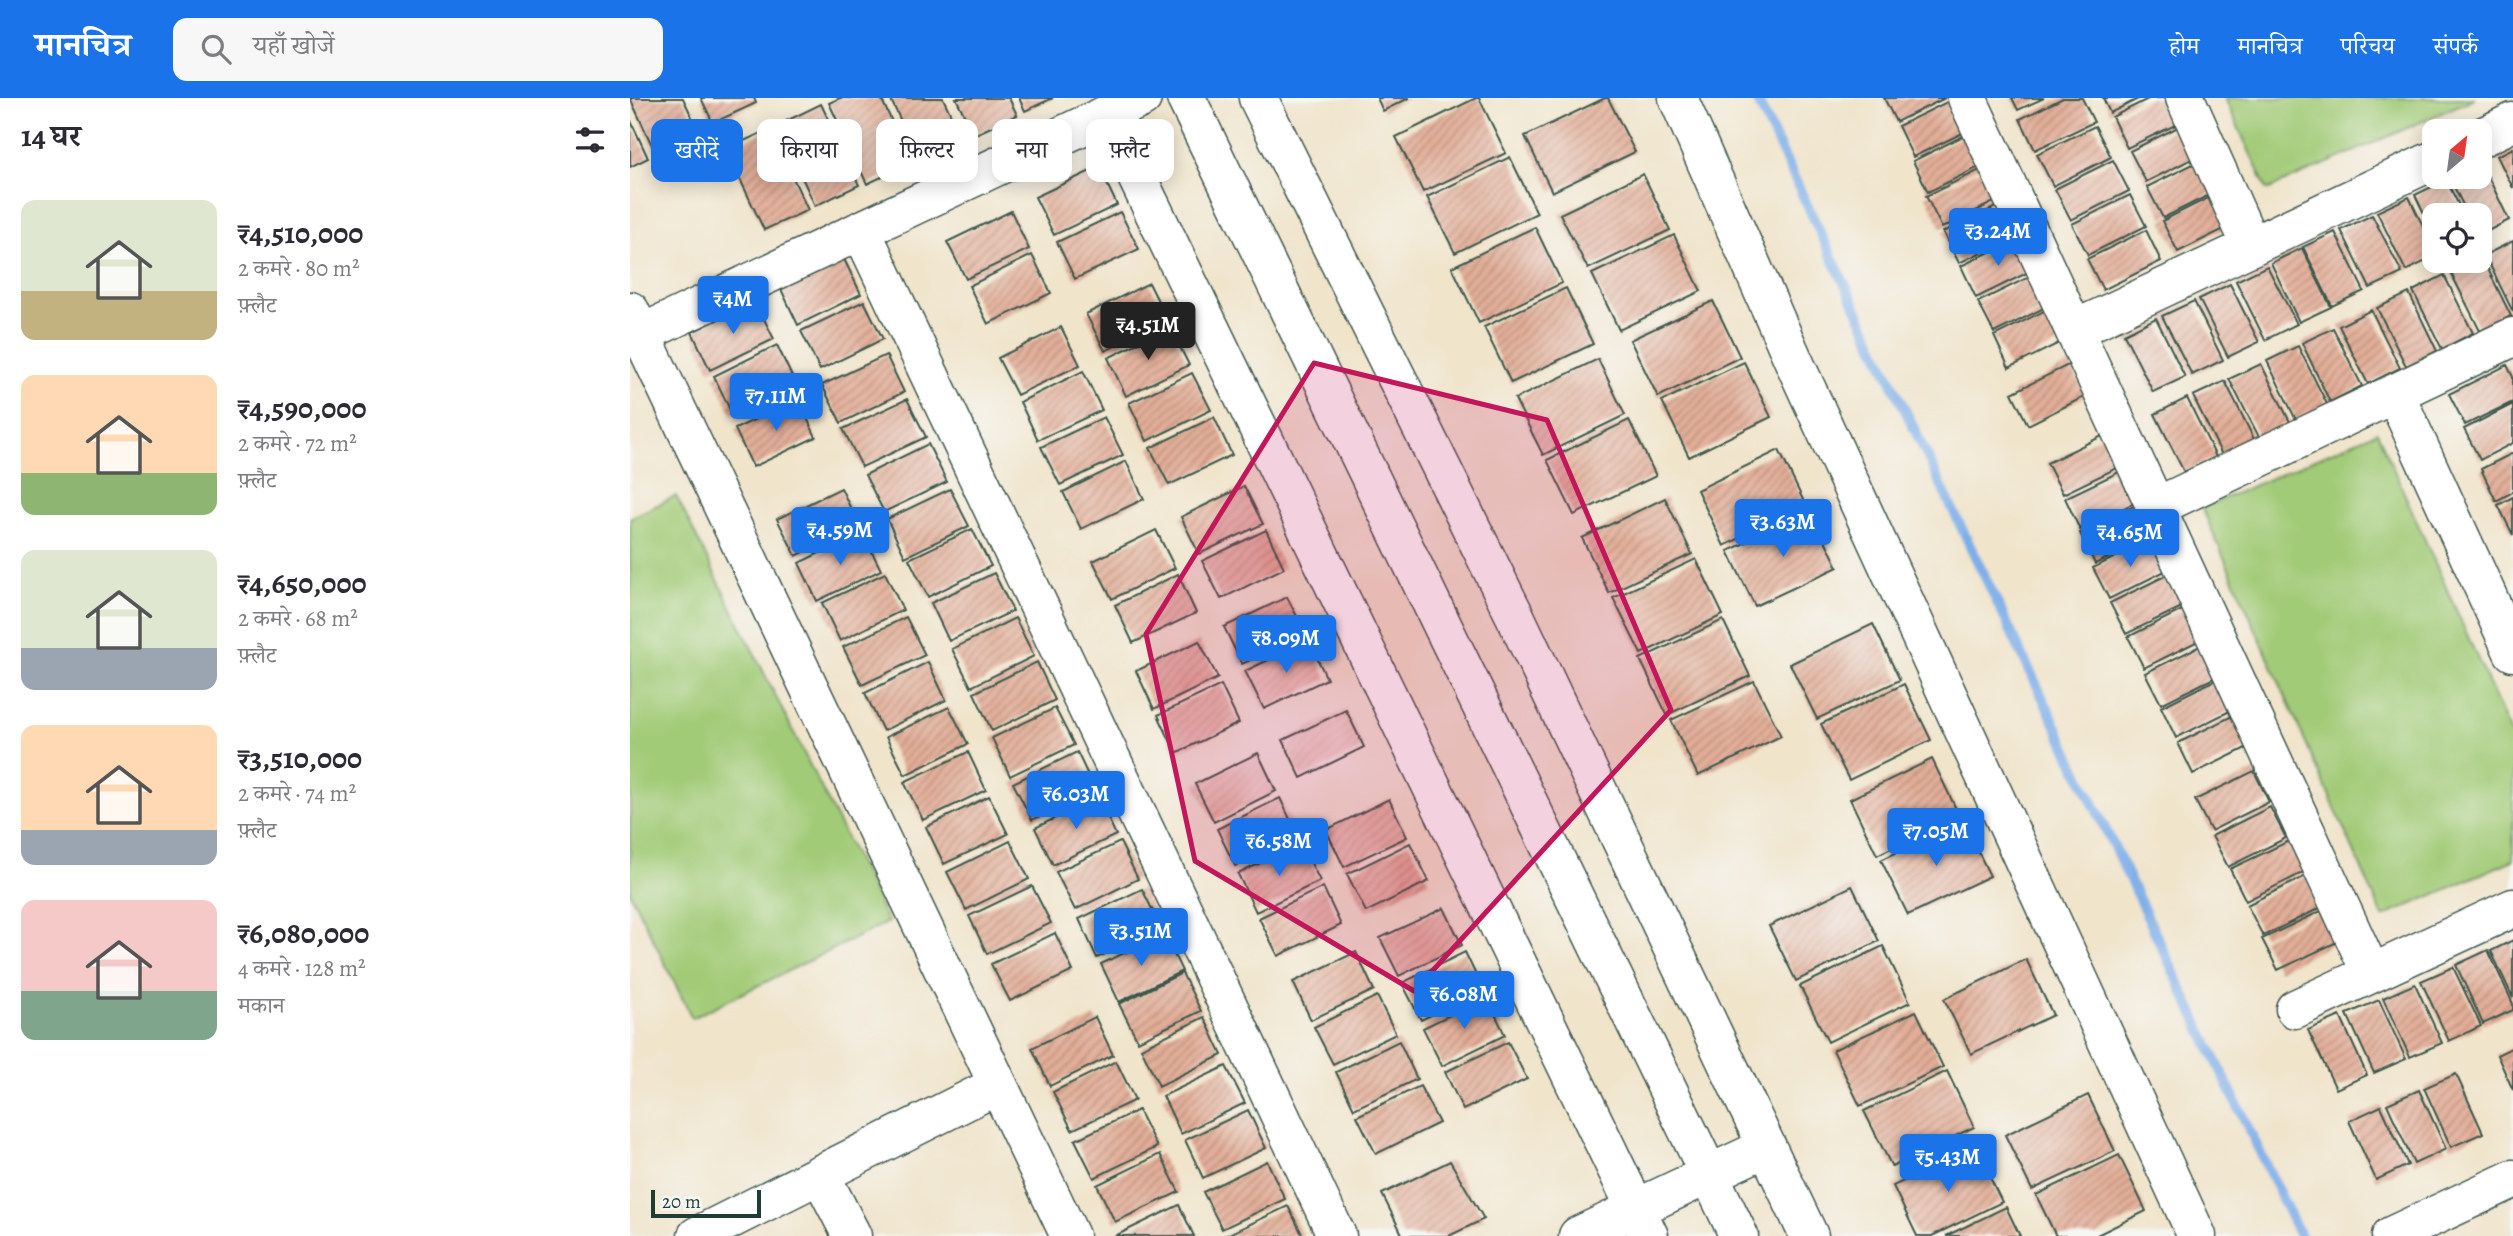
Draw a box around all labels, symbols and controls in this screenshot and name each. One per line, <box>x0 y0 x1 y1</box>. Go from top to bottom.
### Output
search box <box>173 18 663 81</box>
text: मानचित्र <box>35 22 131 67</box>
text: यहाँ खोजें <box>253 28 334 63</box>
icon: search <box>197 30 235 68</box>
text: होम <box>2169 30 2199 62</box>
text: मानचित्र <box>2237 30 2303 62</box>
text: परिचय <box>2341 30 2395 62</box>
text: संपर्क <box>2433 30 2478 62</box>
text: 14 घर <box>21 116 81 156</box>
chip: खरीदें <box>651 119 743 182</box>
chip: किराया <box>757 119 862 182</box>
chip: फ़िल्टर <box>876 119 978 182</box>
chip: नया <box>992 119 1072 182</box>
chip: फ़्लैट <box>1086 119 1174 182</box>
north arrow <box>2422 119 2492 189</box>
map controls <box>2422 119 2492 273</box>
icon: filters <box>571 121 609 159</box>
button: locate <box>2422 203 2492 273</box>
pin: ₹3.24M <box>1941 208 2055 268</box>
text: ₹4,510,000 <box>238 213 363 253</box>
text: ₹3.24M <box>1965 215 2031 246</box>
icon: home <box>77 228 161 312</box>
text: 2 कमरे · 80 m² <box>238 253 360 284</box>
pin: ₹4M <box>699 276 767 336</box>
text: ₹4M <box>714 283 752 314</box>
text: फ़्लैट <box>238 290 276 321</box>
pin: ₹4.51M <box>1091 302 1205 362</box>
text: ₹4.51M <box>1116 309 1180 340</box>
pin: ₹7.11M <box>719 374 833 433</box>
text: ₹7.11M <box>746 380 806 411</box>
text: ₹4,590,000 <box>238 388 367 428</box>
icon: home <box>77 403 161 487</box>
text: 2 कमरे · 72 m² <box>238 428 357 459</box>
text: फ़्लैट <box>238 465 276 496</box>
pin: ₹3.63M <box>1726 500 1840 559</box>
text: ₹3.63M <box>1751 506 1815 537</box>
pin: ₹4.59M <box>783 508 897 567</box>
pin: ₹4.65M <box>2073 510 2187 569</box>
text: ₹4.59M <box>807 514 873 545</box>
text: ₹4.65M <box>2097 516 2163 547</box>
text: ₹4,650,000 <box>238 563 367 603</box>
icon: home <box>77 578 161 662</box>
text: 2 कमरे · 68 m² <box>238 603 358 634</box>
pin: ₹8.09M <box>1229 616 1343 675</box>
text: ₹8.09M <box>1252 622 1320 653</box>
text: फ़्लैट <box>238 640 276 671</box>
text: ₹3,510,000 <box>238 738 362 778</box>
icon: home <box>77 753 161 837</box>
pin: ₹6.03M <box>1019 772 1133 831</box>
text: 2 कमरे · 74 m² <box>238 778 356 809</box>
text: ₹6.03M <box>1043 778 1109 809</box>
pin: ₹7.05M <box>1879 808 1993 868</box>
text: फ़्लैट <box>238 815 276 846</box>
text: ₹7.05M <box>1903 815 1969 846</box>
pin: ₹6.58M <box>1222 818 1336 878</box>
text: ₹6.58M <box>1246 825 1312 856</box>
pin: ₹3.51M <box>1084 908 1198 968</box>
text: ₹6,080,000 <box>238 913 369 953</box>
text: ₹3.51M <box>1110 915 1172 946</box>
icon: home <box>77 928 161 1012</box>
text: 4 कमरे · 128 m² <box>238 953 366 984</box>
pin: ₹6.08M <box>1407 972 1521 1031</box>
text: ₹6.08M <box>1430 978 1498 1009</box>
text: मकान <box>238 990 285 1021</box>
pin: ₹5.43M <box>1891 1134 2005 1194</box>
text: ₹5.43M <box>1916 1141 1980 1172</box>
scale bar <box>651 1187 761 1219</box>
text: 20 m <box>662 1189 701 1215</box>

